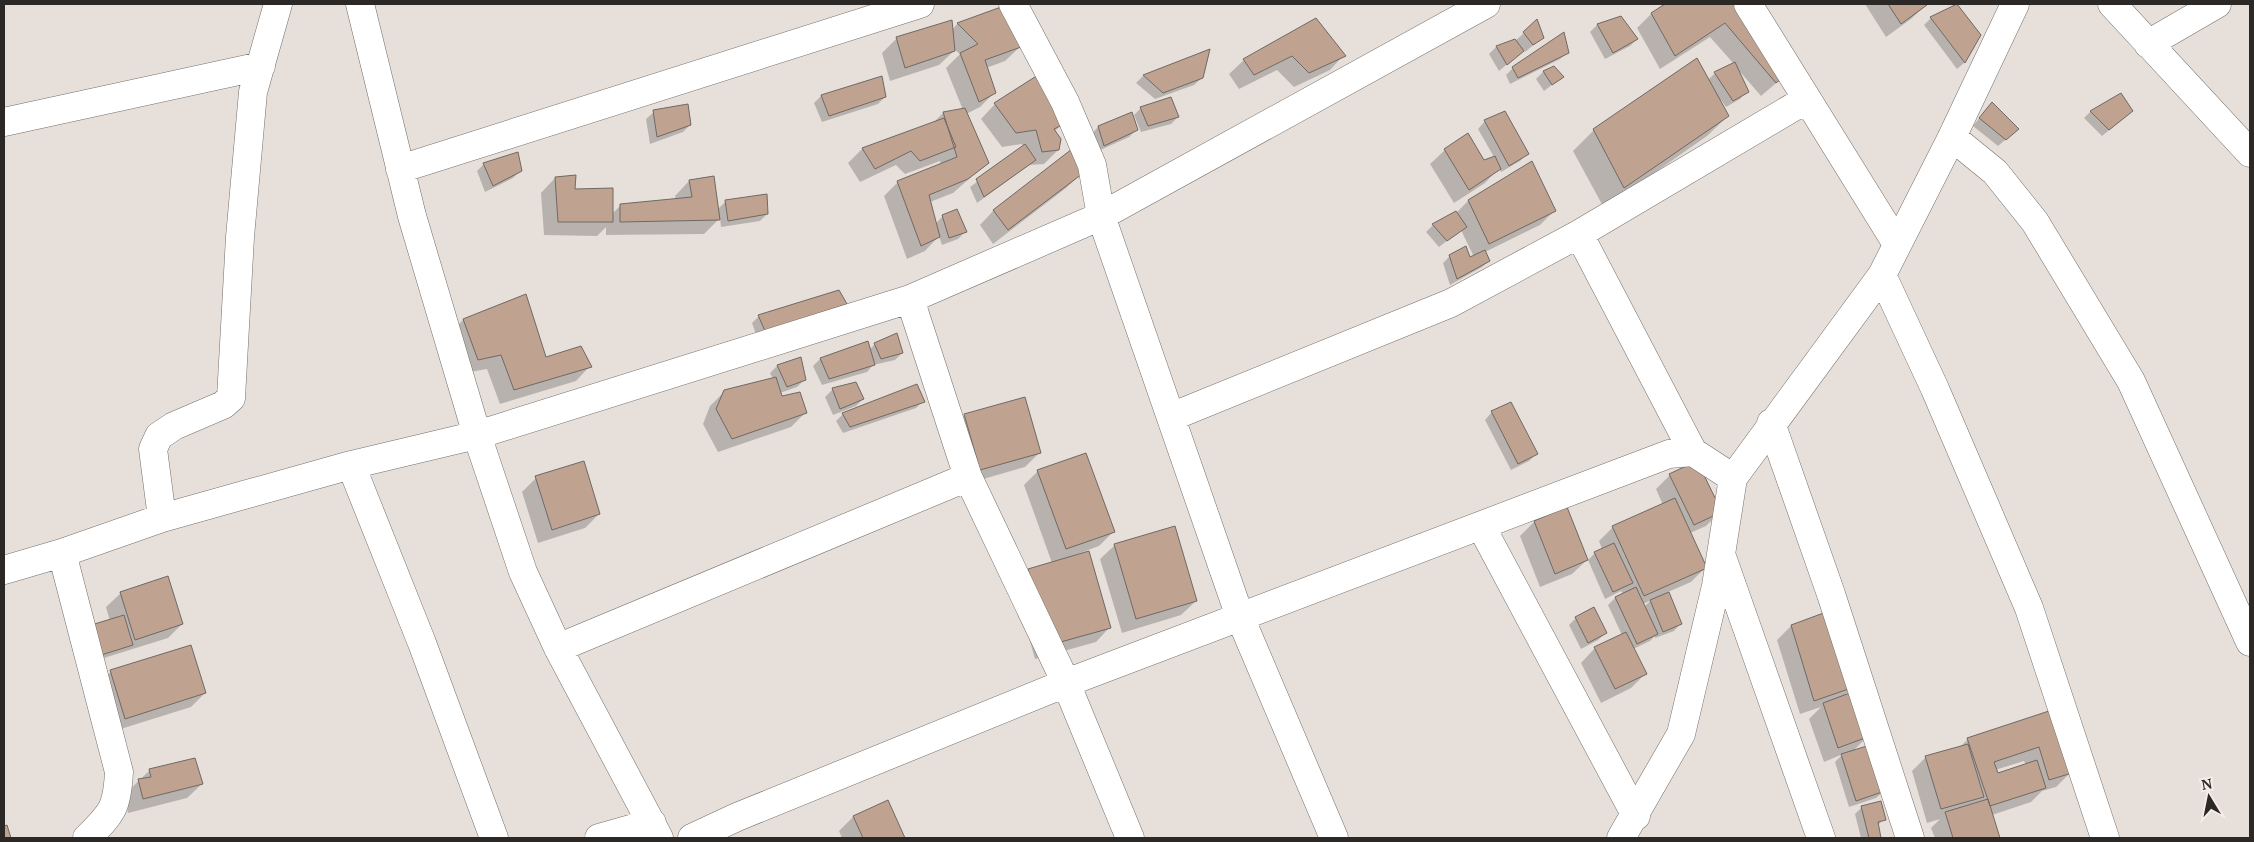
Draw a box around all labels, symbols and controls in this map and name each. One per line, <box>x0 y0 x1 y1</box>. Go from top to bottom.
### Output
north arrow <box>2184 772 2234 822</box>
text: N <box>2200 773 2214 794</box>

